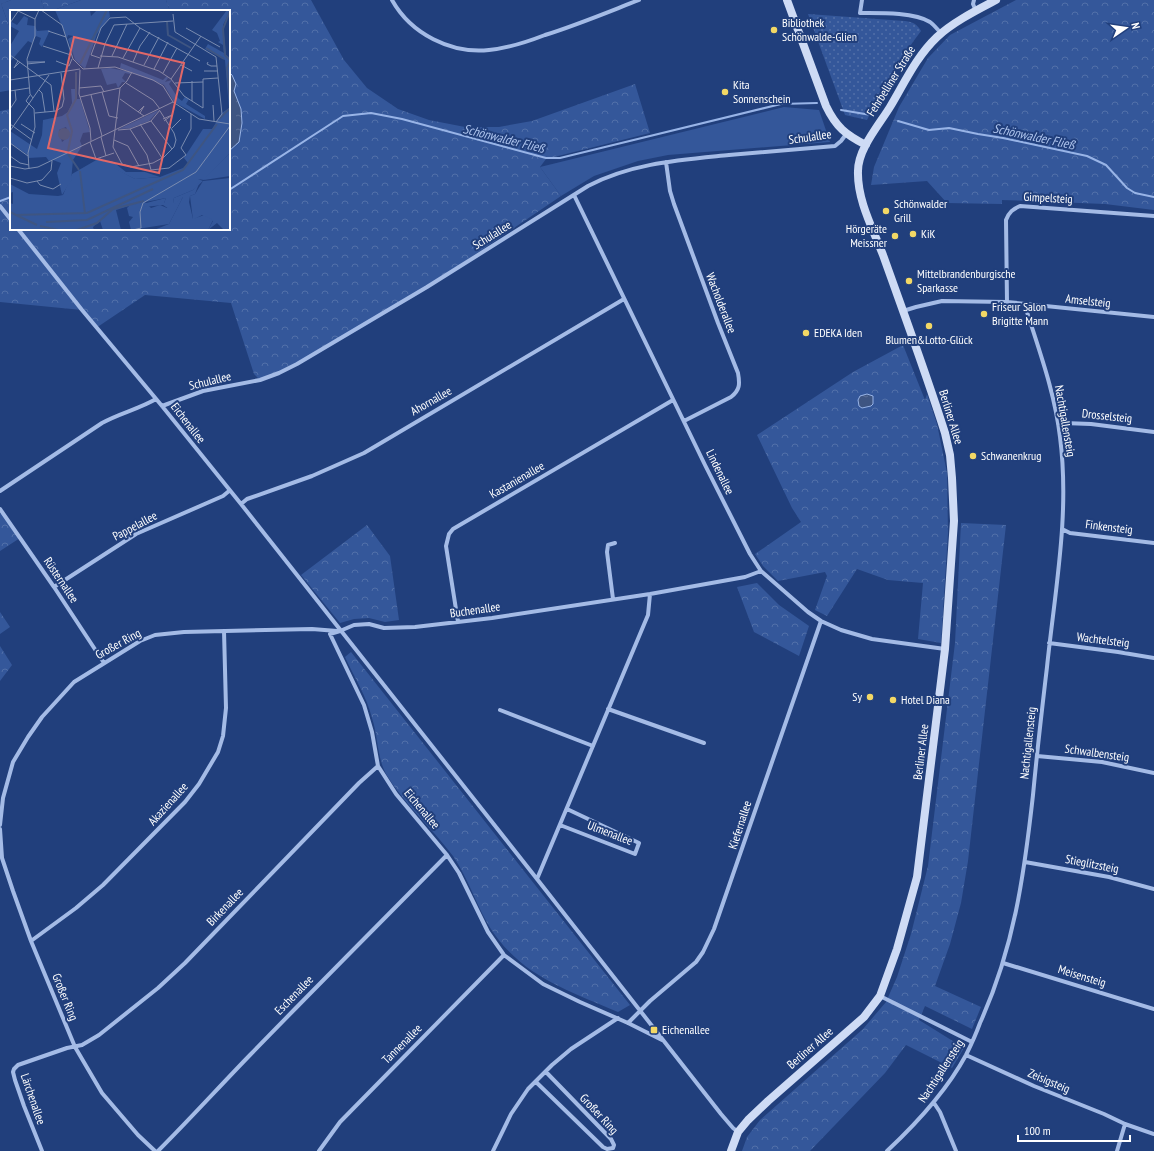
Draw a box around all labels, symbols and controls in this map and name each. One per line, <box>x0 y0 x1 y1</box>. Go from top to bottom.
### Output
north arrow <box>1106 8 1146 48</box>
inset map <box>10 10 230 230</box>
place label: Bibliothek Schönwalde-Glien <box>782 15 857 44</box>
text: N <box>1128 21 1143 30</box>
marker: Bibliothek Schönwalde-Glien <box>769 25 779 35</box>
street label: Fehrbelliner Straße <box>863 43 918 119</box>
place label: Kita Sonnenschein <box>733 77 791 106</box>
marker: Kita Sonnenschein <box>720 87 730 97</box>
water label: Schönwalder Fließ <box>461 120 548 157</box>
water label: Schönwalder Fließ <box>991 120 1078 154</box>
street label: Schulallee <box>788 126 832 147</box>
street label: Gimpelsteig <box>1023 189 1073 206</box>
place label: Schönwalder Grill <box>894 196 948 225</box>
marker: Schönwalder Grill <box>881 206 891 216</box>
street label: Schulallee <box>470 217 514 252</box>
place label: Hörgeräte Meissner <box>846 221 888 250</box>
place label: KiK <box>921 226 936 241</box>
marker: KiK <box>908 229 918 239</box>
marker: Hörgeräte Meissner <box>890 231 900 241</box>
place label: Mittelbrandenburgische Sparkasse <box>917 266 1016 295</box>
street label: Wacholderallee <box>703 270 740 335</box>
marker: Mittelbrandenburgische Sparkasse <box>904 276 914 286</box>
street label: Amselsteig <box>1065 291 1111 310</box>
place label: Friseur Salon Brigitte Mann <box>992 299 1048 328</box>
marker: Friseur Salon Brigitte Mann <box>979 309 989 319</box>
marker: Blumen&Lotto-Glück <box>924 321 934 331</box>
place label: EDEKA Iden <box>814 325 862 340</box>
marker: EDEKA Iden <box>801 328 811 338</box>
place label: Blumen&Lotto-Glück <box>885 332 973 347</box>
street label: Schulallee <box>187 368 233 393</box>
street label: Ahornallee <box>408 383 454 418</box>
street label: Nachtigallensteig <box>1052 384 1079 458</box>
street label: Berliner Allee <box>936 388 967 446</box>
street label: Eichenallee <box>168 399 209 446</box>
street label: Drosselsteig <box>1081 405 1133 426</box>
street label: Lindenallee <box>703 447 738 497</box>
place label: Schwanenkrug <box>981 448 1041 463</box>
marker: Schwanenkrug <box>968 451 978 461</box>
street label: Kastanienallee <box>487 458 547 501</box>
street label: Pappelallee <box>110 508 160 544</box>
street label: Finkensteig <box>1085 516 1134 537</box>
street label: Rüsternallee <box>41 554 82 605</box>
street label: Buchenallee <box>449 599 501 620</box>
street label: Großer Ring <box>92 625 143 662</box>
street label: Wachtelsteig <box>1076 629 1130 650</box>
place label: Sy <box>852 689 862 704</box>
marker: Sy <box>865 692 875 702</box>
place label: Hotel Diana <box>901 692 950 707</box>
marker: Hotel Diana <box>888 695 898 705</box>
street label: Nachtigallensteig <box>1016 706 1039 780</box>
street label: Berliner Allee <box>910 723 931 781</box>
street label: Schwalbensteig <box>1064 741 1130 764</box>
street label: Akazienallee <box>144 779 191 828</box>
street label: Eichenallee <box>401 786 443 832</box>
street label: Kiefernallee <box>725 799 754 851</box>
street label: Ulmenallee <box>585 817 635 848</box>
street label: Stieglitzsteig <box>1064 851 1120 876</box>
street label: Birkenallee <box>203 885 246 929</box>
street label: Meisensteig <box>1056 961 1108 990</box>
street label: Großer Ring <box>49 971 82 1023</box>
street label: Eschenallee <box>271 972 316 1018</box>
street label: Tannenallee <box>379 1021 425 1067</box>
place label: Eichenallee <box>662 1022 710 1037</box>
street label: Berliner Allee <box>784 1024 836 1072</box>
marker: Eichenallee <box>649 1025 659 1035</box>
street label: Nachtigallensteig <box>915 1036 967 1105</box>
street label: Zeisigsteig <box>1026 1065 1072 1096</box>
street label: Lärchenallee <box>18 1071 49 1126</box>
street label: Großer Ring <box>577 1090 622 1137</box>
scale bar <box>1018 1117 1130 1143</box>
text: 100 m <box>1024 1123 1051 1138</box>

